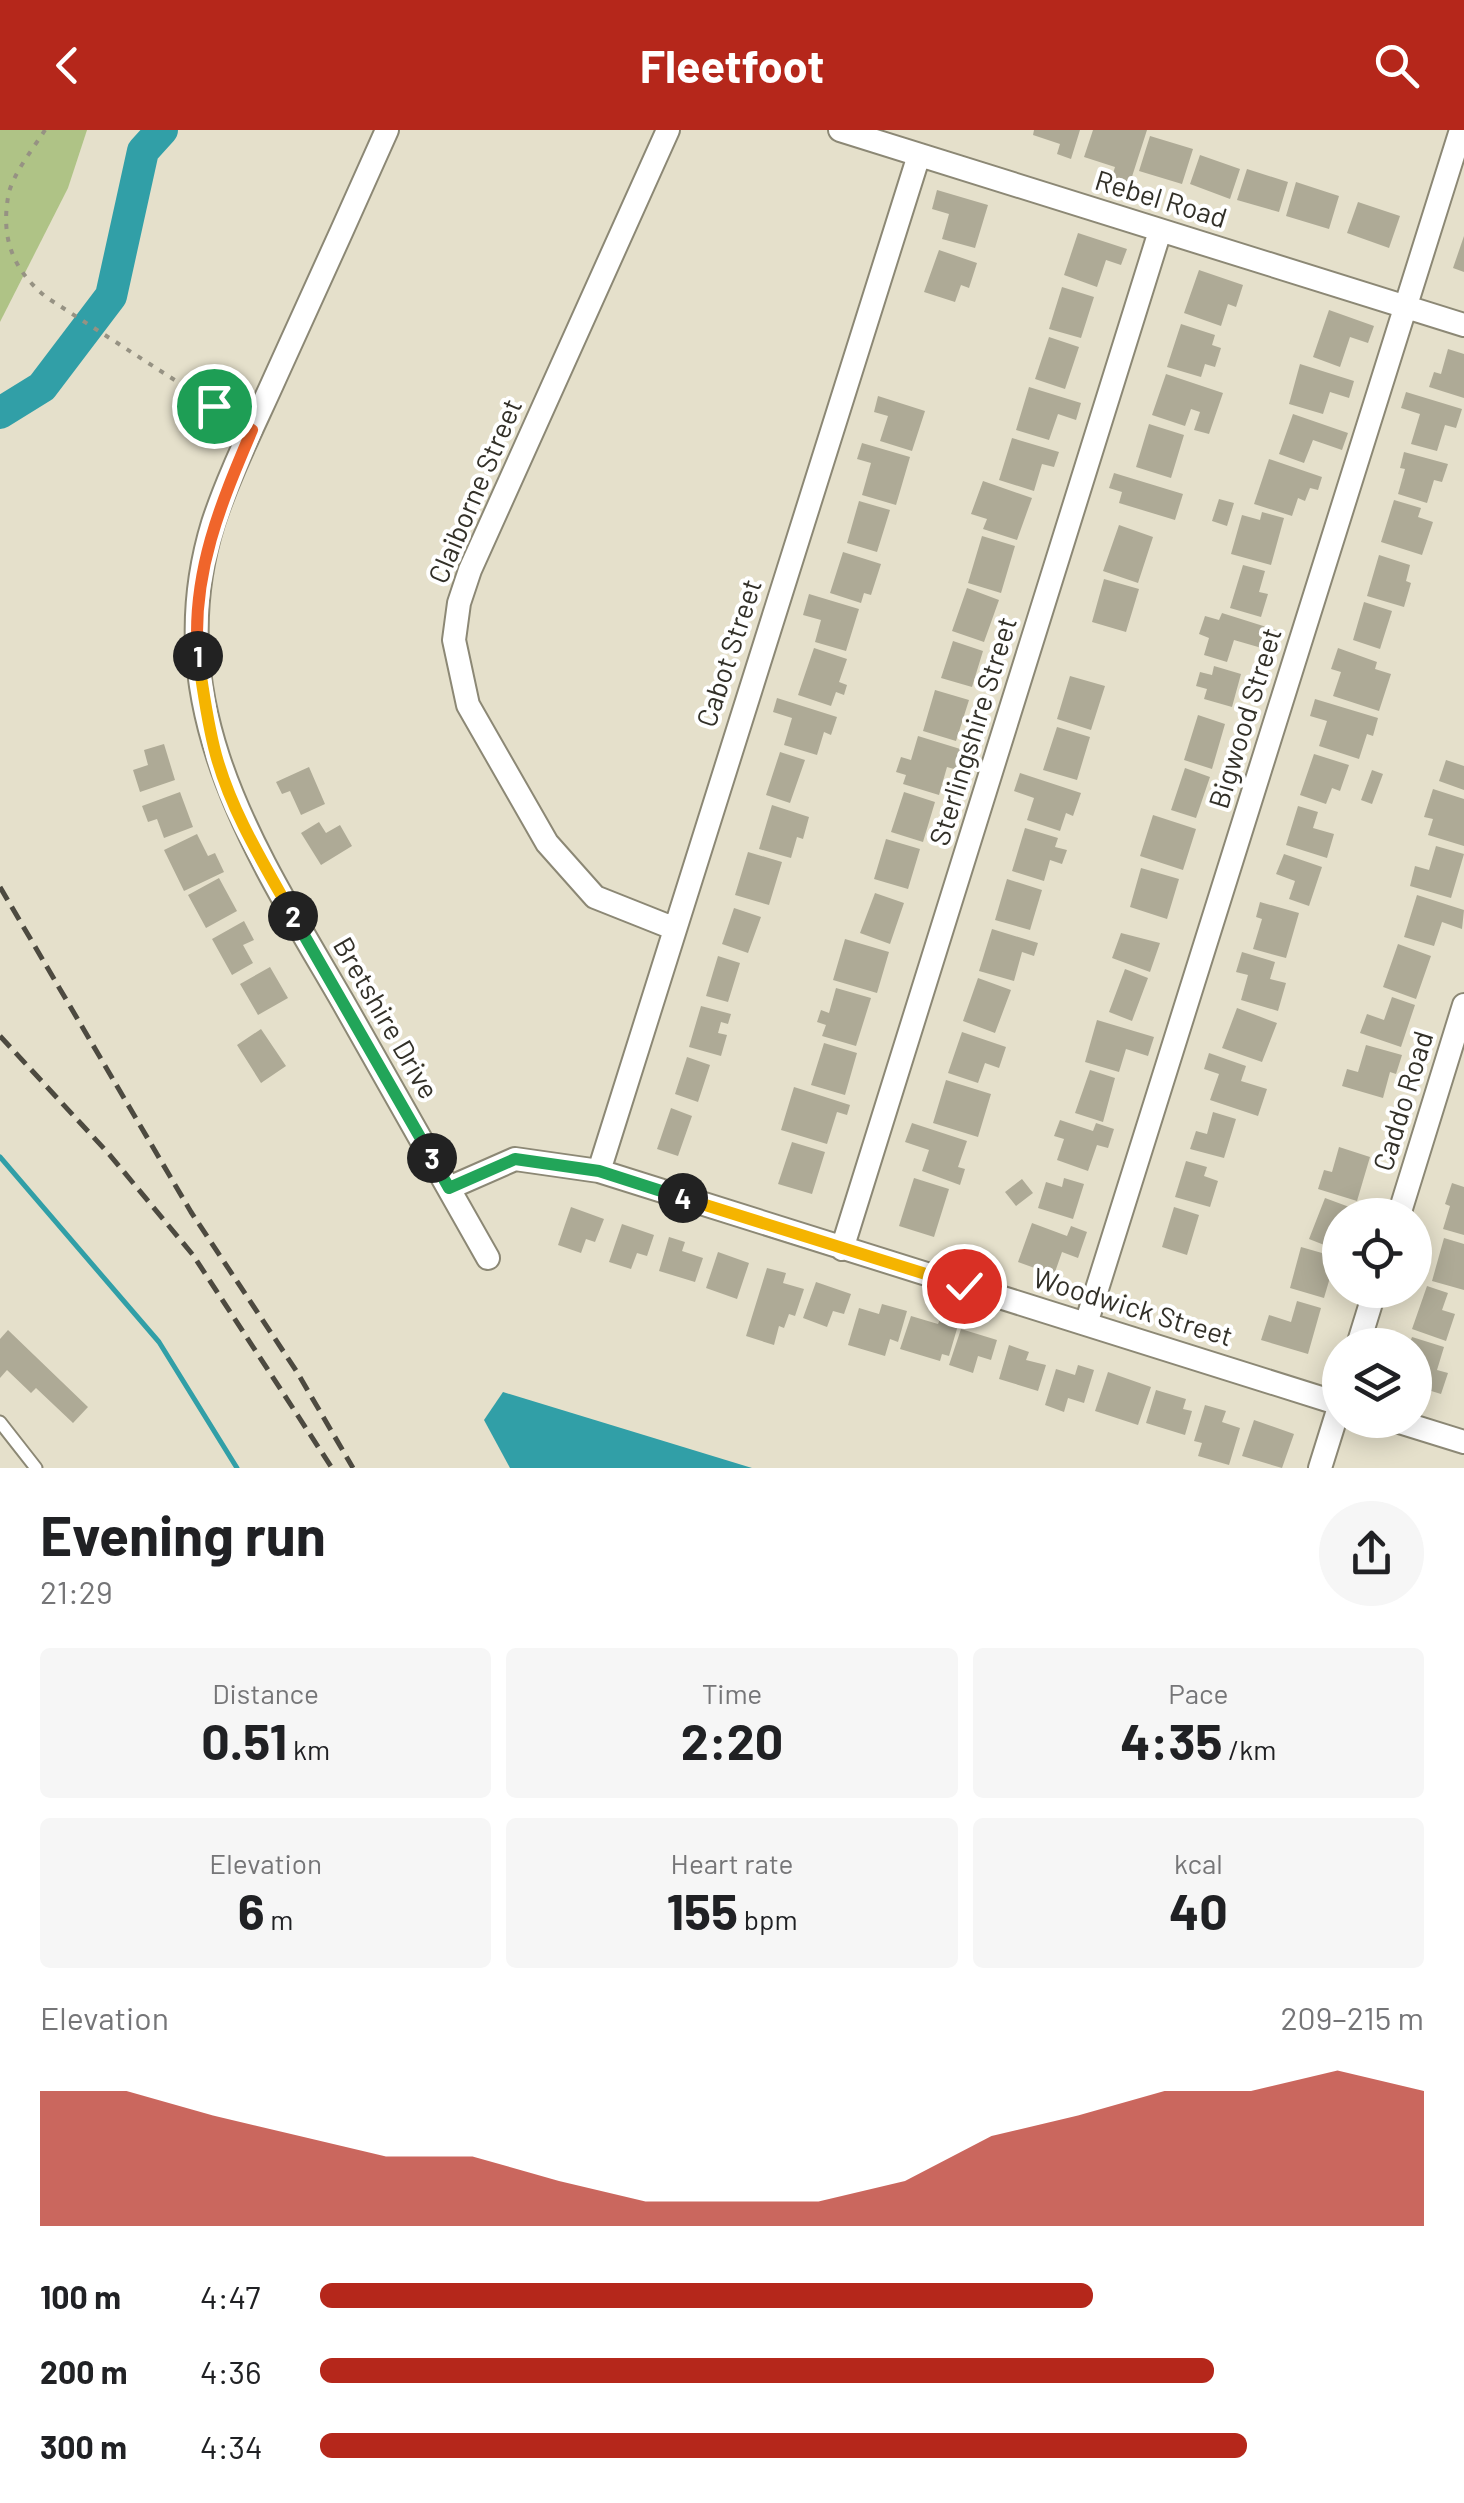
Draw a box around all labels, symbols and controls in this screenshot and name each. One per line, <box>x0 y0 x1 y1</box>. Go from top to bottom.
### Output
icon: back <box>40 38 95 93</box>
text: Fleetfoot <box>640 38 824 92</box>
icon: search <box>1369 38 1424 93</box>
street label: Rebel Road <box>1091 162 1231 234</box>
pin <box>172 364 257 449</box>
icon: arrive <box>187 379 242 434</box>
street label: Claiborne Street <box>420 393 528 588</box>
street label: Cabot Street <box>688 574 768 731</box>
street label: Sterlingshire Street <box>921 612 1023 849</box>
street label: Bigwood Street <box>1200 623 1288 812</box>
pin: 1 <box>173 631 223 681</box>
text: 1 <box>193 639 203 673</box>
pin: 2 <box>268 891 318 941</box>
text: 2 <box>285 899 301 933</box>
street label: Bretshire Drive <box>327 931 447 1104</box>
street label: Caddo Road <box>1365 1027 1439 1175</box>
pin: 3 <box>407 1133 457 1183</box>
text: 3 <box>424 1141 440 1175</box>
pin: 4 <box>658 1173 708 1223</box>
text: 4 <box>675 1181 691 1215</box>
map controls <box>1322 1198 1432 1438</box>
button: locate <box>1322 1198 1432 1308</box>
pin <box>922 1244 1007 1329</box>
icon: check <box>937 1259 992 1314</box>
street label: Woodwick Street <box>1029 1260 1237 1353</box>
button: layers <box>1322 1328 1432 1438</box>
text: Evening run <box>40 1501 326 1567</box>
button: share <box>1319 1501 1424 1606</box>
text: 21:29 <box>40 1572 113 1610</box>
text: Distance <box>212 1676 319 1710</box>
text: Time <box>702 1676 762 1710</box>
text: Pace <box>1168 1676 1228 1710</box>
text: 0.51 <box>201 1710 287 1770</box>
text: 2:20 <box>681 1710 783 1770</box>
text: 4:35 <box>1120 1710 1223 1770</box>
text: km <box>287 1732 330 1766</box>
text: /km <box>1223 1732 1277 1766</box>
text: Elevation <box>209 1846 322 1880</box>
text: Heart rate <box>671 1846 793 1880</box>
text: kcal <box>1174 1846 1223 1880</box>
text: 6 <box>238 1880 265 1940</box>
text: 155 <box>666 1880 738 1940</box>
text: 40 <box>1169 1880 1228 1940</box>
text: m <box>265 1902 293 1936</box>
text: bpm <box>738 1902 798 1936</box>
text: Elevation <box>40 1998 169 2036</box>
text: 209–215 m <box>1280 1998 1424 2036</box>
text: 100 m <box>40 2277 121 2315</box>
text: 4:47 <box>200 2277 260 2315</box>
text: 200 m <box>40 2352 128 2390</box>
text: 4:36 <box>200 2352 261 2390</box>
text: 300 m <box>40 2427 127 2465</box>
text: 4:34 <box>200 2427 263 2465</box>

